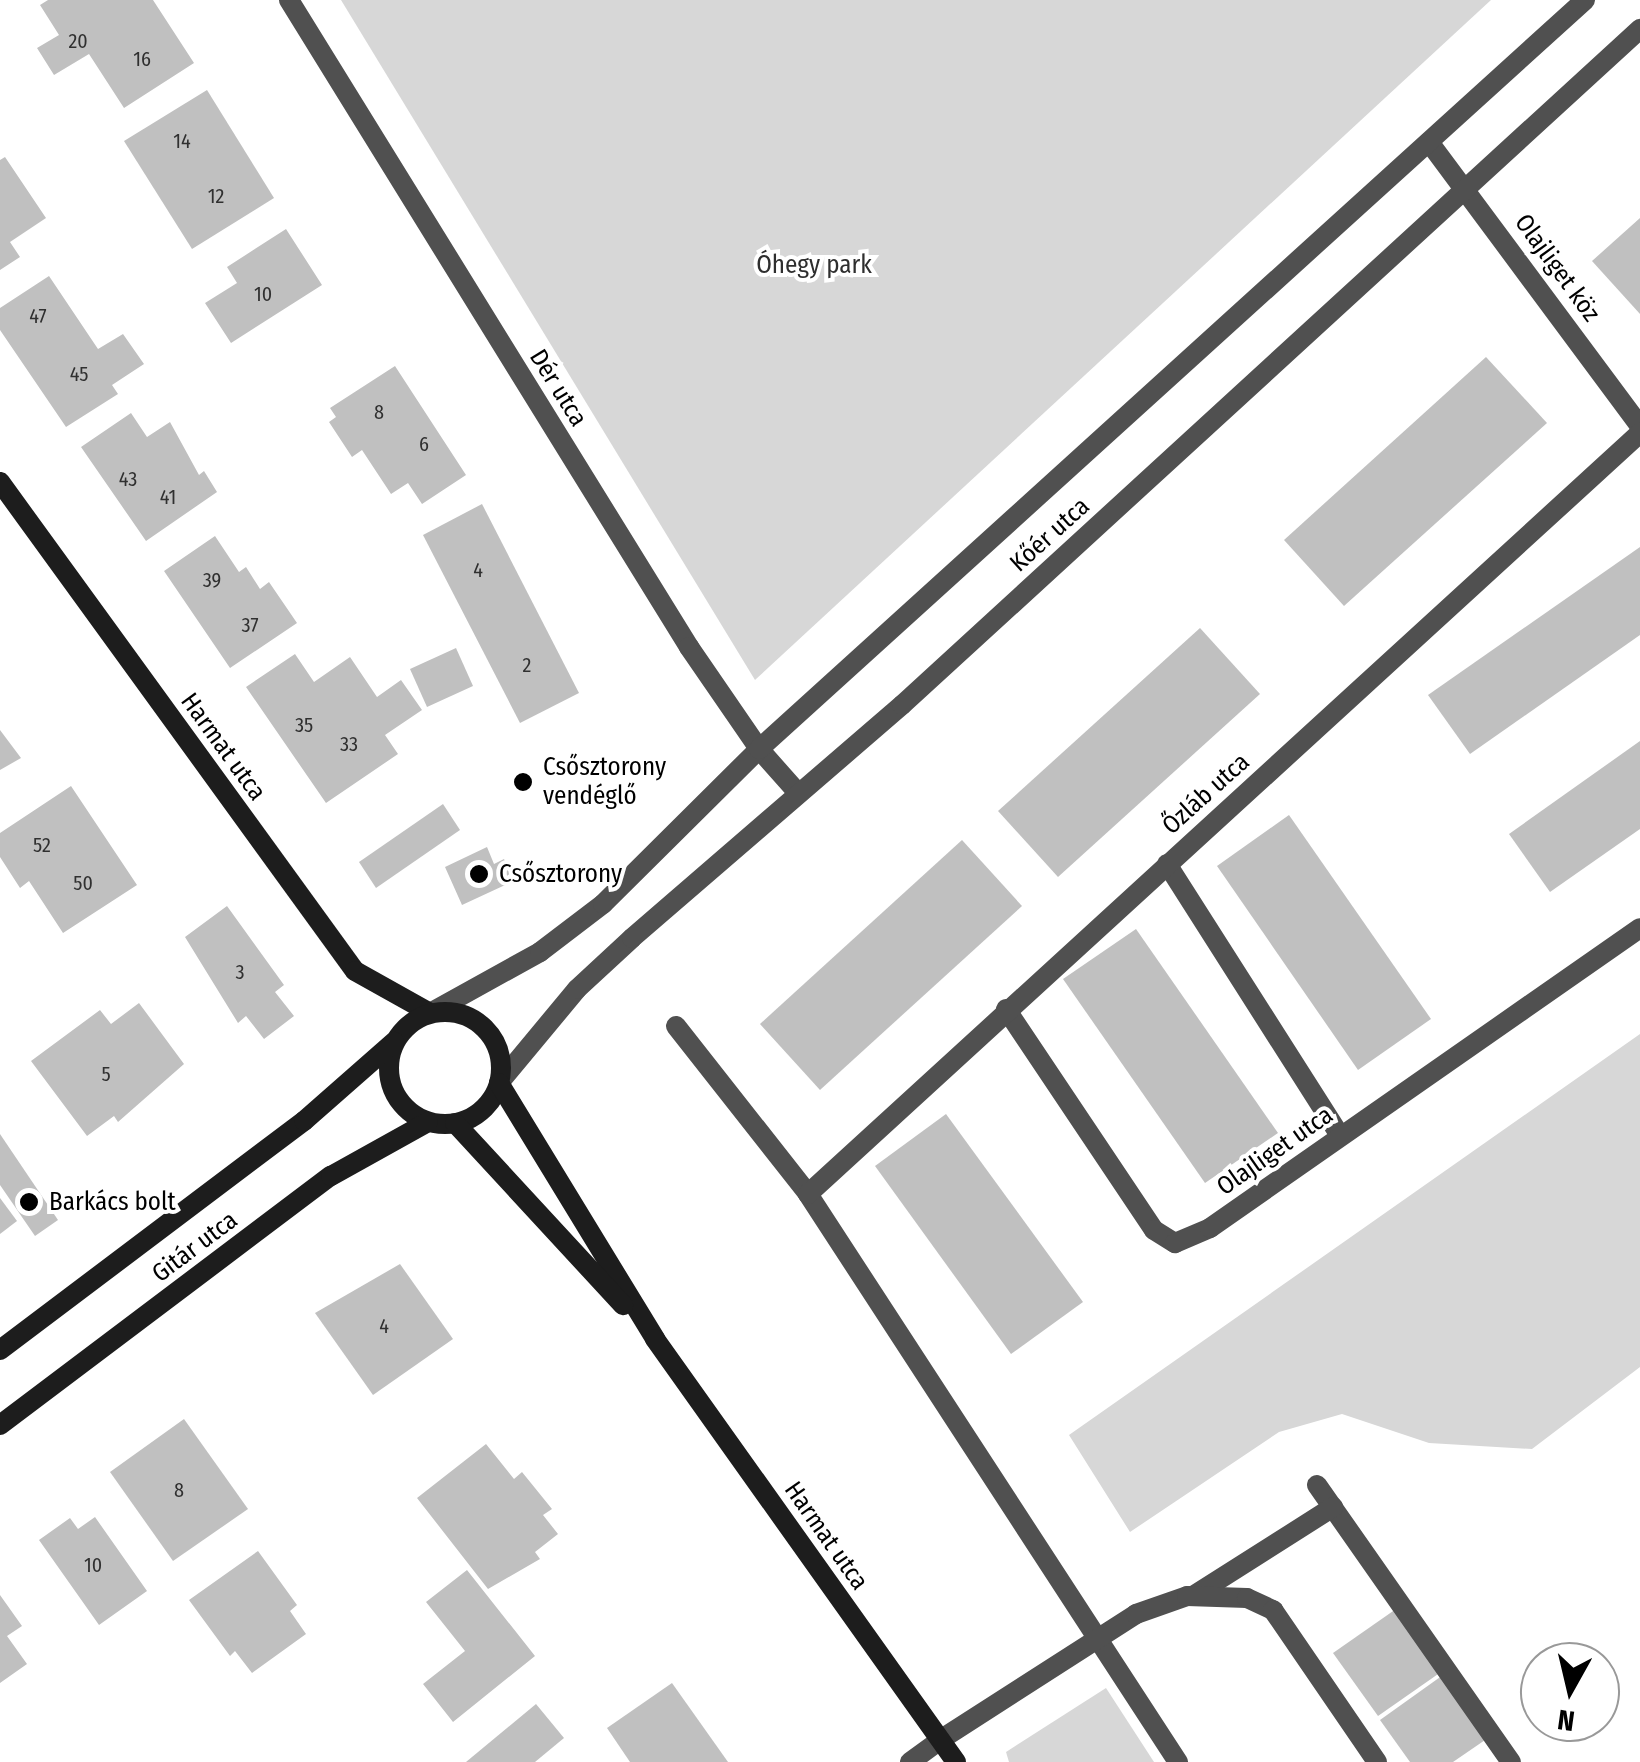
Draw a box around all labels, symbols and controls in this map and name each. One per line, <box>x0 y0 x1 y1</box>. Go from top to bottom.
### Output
house number: 20 <box>68 29 88 53</box>
house number: 16 <box>133 47 151 71</box>
house number: 14 <box>173 129 191 153</box>
house number: 12 <box>208 184 224 208</box>
street label: Olajliget köz <box>1508 208 1606 328</box>
park label: Óhegy park <box>756 250 872 280</box>
house number: 10 <box>254 282 272 306</box>
house number: 47 <box>29 304 47 328</box>
street label: Dér utca <box>523 344 593 432</box>
house number: 45 <box>70 362 88 386</box>
house number: 8 <box>374 400 384 424</box>
house number: 6 <box>419 432 429 456</box>
house number: 43 <box>119 467 137 491</box>
house number: 41 <box>160 485 176 509</box>
street label: Kőér utca <box>1004 492 1096 578</box>
house number: 4 <box>473 558 483 582</box>
house number: 39 <box>203 568 221 592</box>
house number: 37 <box>241 613 259 637</box>
house number: 2 <box>523 653 531 677</box>
street label: Harmat utca <box>174 688 272 806</box>
house number: 35 <box>295 713 313 737</box>
house number: 33 <box>340 732 358 756</box>
street label: Őzláb utca <box>1156 747 1256 841</box>
place label: Csősztorony vendéglő <box>543 753 666 812</box>
marker: Csősztorony vendéglő <box>512 771 534 793</box>
house number: 52 <box>33 833 51 857</box>
place label: Csősztorony <box>499 859 622 889</box>
marker: Csősztorony <box>468 863 490 885</box>
house number: 50 <box>73 871 93 895</box>
house number: 3 <box>235 960 245 984</box>
house number: 5 <box>101 1062 111 1086</box>
street label: Olajliget utca <box>1211 1100 1339 1202</box>
place label: Barkács bolt <box>49 1187 176 1217</box>
marker: Barkács bolt <box>18 1191 40 1213</box>
street label: Gitár utca <box>146 1205 244 1289</box>
house number: 4 <box>379 1314 389 1338</box>
street label: Harmat utca <box>778 1476 874 1596</box>
house number: 8 <box>174 1478 184 1502</box>
house number: 10 <box>84 1553 102 1577</box>
north arrow <box>1520 1642 1620 1742</box>
text: N <box>1555 1703 1577 1738</box>

